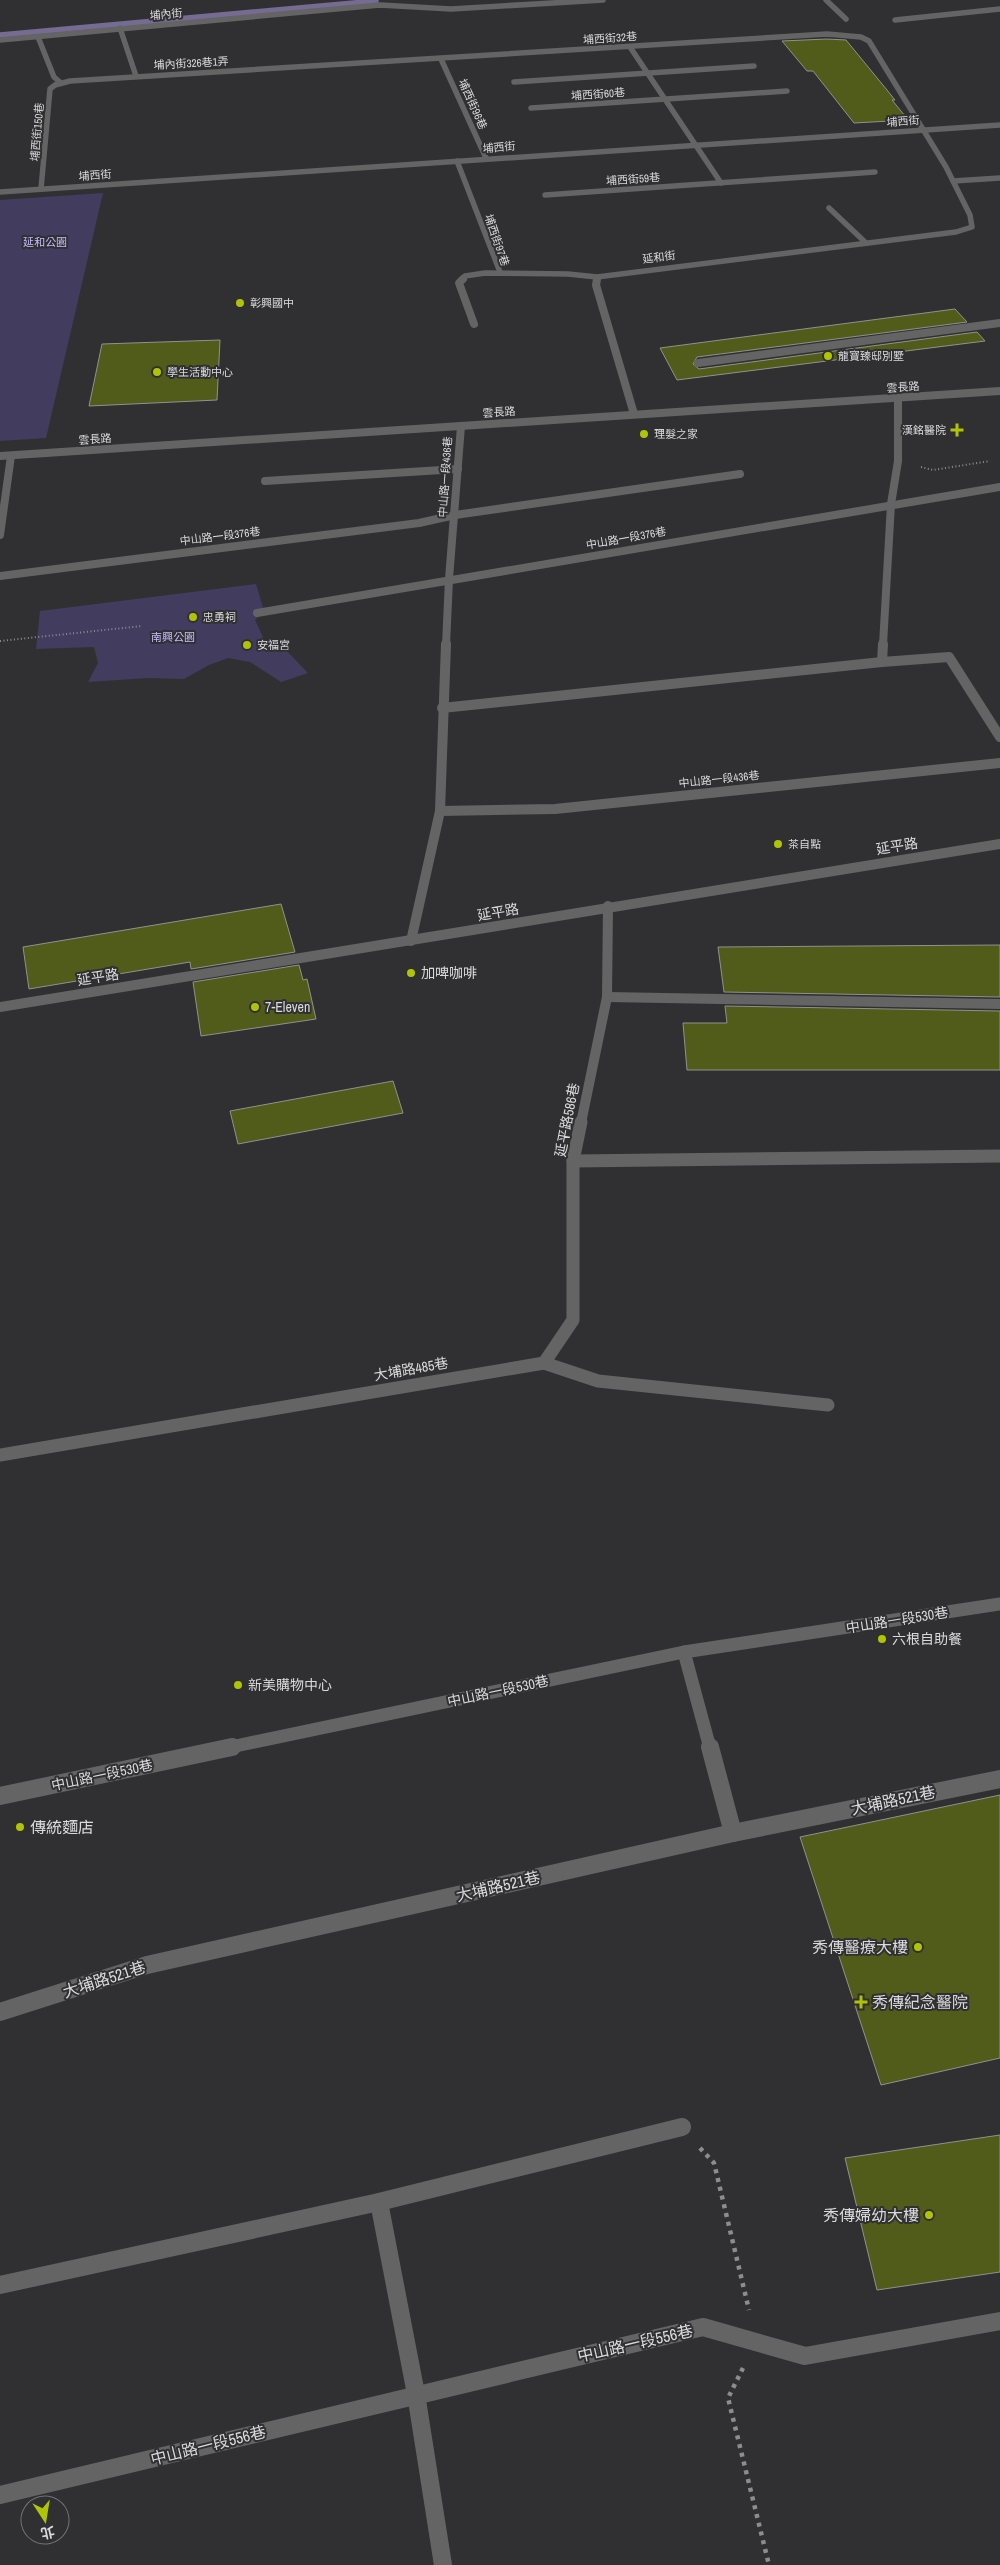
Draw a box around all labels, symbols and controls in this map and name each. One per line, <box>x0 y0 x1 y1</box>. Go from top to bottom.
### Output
street label: 埔內街 <box>149 6 183 22</box>
street label: 埔西街32巷 <box>583 29 637 47</box>
street label: 埔內街326巷1弄 <box>153 54 229 72</box>
street label: 埔西街96巷 <box>456 76 490 132</box>
street label: 埔西街60巷 <box>571 85 625 103</box>
street label: 埔西街150巷 <box>27 102 47 162</box>
street label: 埔西街 <box>886 113 920 129</box>
street label: 埔西街 <box>482 139 516 155</box>
street label: 埔西街 <box>78 167 112 183</box>
street label: 埔西街59巷 <box>606 170 660 188</box>
street label: 埔西街97巷 <box>482 212 512 268</box>
park label: 延和公園 <box>23 235 67 249</box>
street label: 延和街 <box>642 248 676 266</box>
place label: 彰興國中 <box>250 296 294 310</box>
marker: 彰興國中 <box>234 297 246 309</box>
place label: 龍寶臻邸別墅 <box>838 349 904 363</box>
marker: 龍寶臻邸別墅 <box>822 350 834 362</box>
place label: 學生活動中心 <box>167 365 233 379</box>
marker: 學生活動中心 <box>151 366 163 378</box>
street label: 雲長路 <box>886 379 920 395</box>
street label: 雲長路 <box>482 404 516 420</box>
place label: 漢銘醫院 <box>902 423 946 437</box>
marker: 漢銘醫院 <box>950 423 964 437</box>
place label: 理髮之家 <box>654 427 698 441</box>
marker: 理髮之家 <box>638 428 650 440</box>
street label: 雲長路 <box>78 431 112 447</box>
street label: 中山路一段436巷 <box>435 436 455 518</box>
street label: 中山路一段376巷 <box>179 524 261 548</box>
street label: 中山路一段376巷 <box>585 524 667 552</box>
place label: 忠勇祠 <box>203 610 236 624</box>
marker: 忠勇祠 <box>187 611 199 623</box>
park label: 南興公園 <box>151 630 195 644</box>
place label: 安福宮 <box>257 638 290 652</box>
marker: 安福宮 <box>241 639 253 651</box>
street label: 中山路一段436巷 <box>678 768 760 790</box>
street label: 延平路 <box>875 834 919 858</box>
place label: 茶自點 <box>788 837 821 851</box>
marker: 茶自點 <box>772 838 784 850</box>
street label: 延平路 <box>476 899 520 925</box>
place label: 加啤咖啡 <box>421 964 477 982</box>
street label: 延平路 <box>76 965 120 989</box>
marker: 加啤咖啡 <box>405 967 417 979</box>
place label: 7-Eleven <box>265 998 310 1016</box>
marker: 7-Eleven <box>249 1001 261 1013</box>
street label: 延平路586巷 <box>551 1081 583 1159</box>
street label: 大埔路485巷 <box>372 1354 450 1384</box>
street label: 中山路一段530巷 <box>845 1603 949 1637</box>
place label: 六根自助餐 <box>892 1630 962 1648</box>
marker: 六根自助餐 <box>876 1633 888 1645</box>
street label: 中山路一段530巷 <box>446 1671 550 1711</box>
place label: 新美購物中心 <box>248 1676 332 1694</box>
marker: 新美購物中心 <box>232 1679 244 1691</box>
street label: 中山路一段530巷 <box>50 1755 154 1795</box>
street label: 大埔路521巷 <box>849 1780 937 1820</box>
place label: 傳統麵店 <box>30 1816 94 1838</box>
marker: 傳統麵店 <box>14 1821 26 1833</box>
street label: 大埔路521巷 <box>454 1866 542 1906</box>
place label: 秀傳醫療大樓 <box>812 1936 908 1958</box>
marker: 秀傳醫療大樓 <box>912 1941 924 1953</box>
street label: 大埔路521巷 <box>60 1955 148 2003</box>
place label: 秀傳紀念醫院 <box>872 1991 968 2013</box>
marker: 秀傳紀念醫院 <box>854 1995 868 2009</box>
place label: 秀傳婦幼大樓 <box>823 2204 919 2226</box>
marker: 秀傳婦幼大樓 <box>923 2209 935 2221</box>
street label: 中山路一段556巷 <box>575 2319 695 2367</box>
street label: 中山路一段556巷 <box>148 2420 268 2470</box>
north arrow <box>20 2495 70 2545</box>
text: 北 <box>39 2522 56 2543</box>

